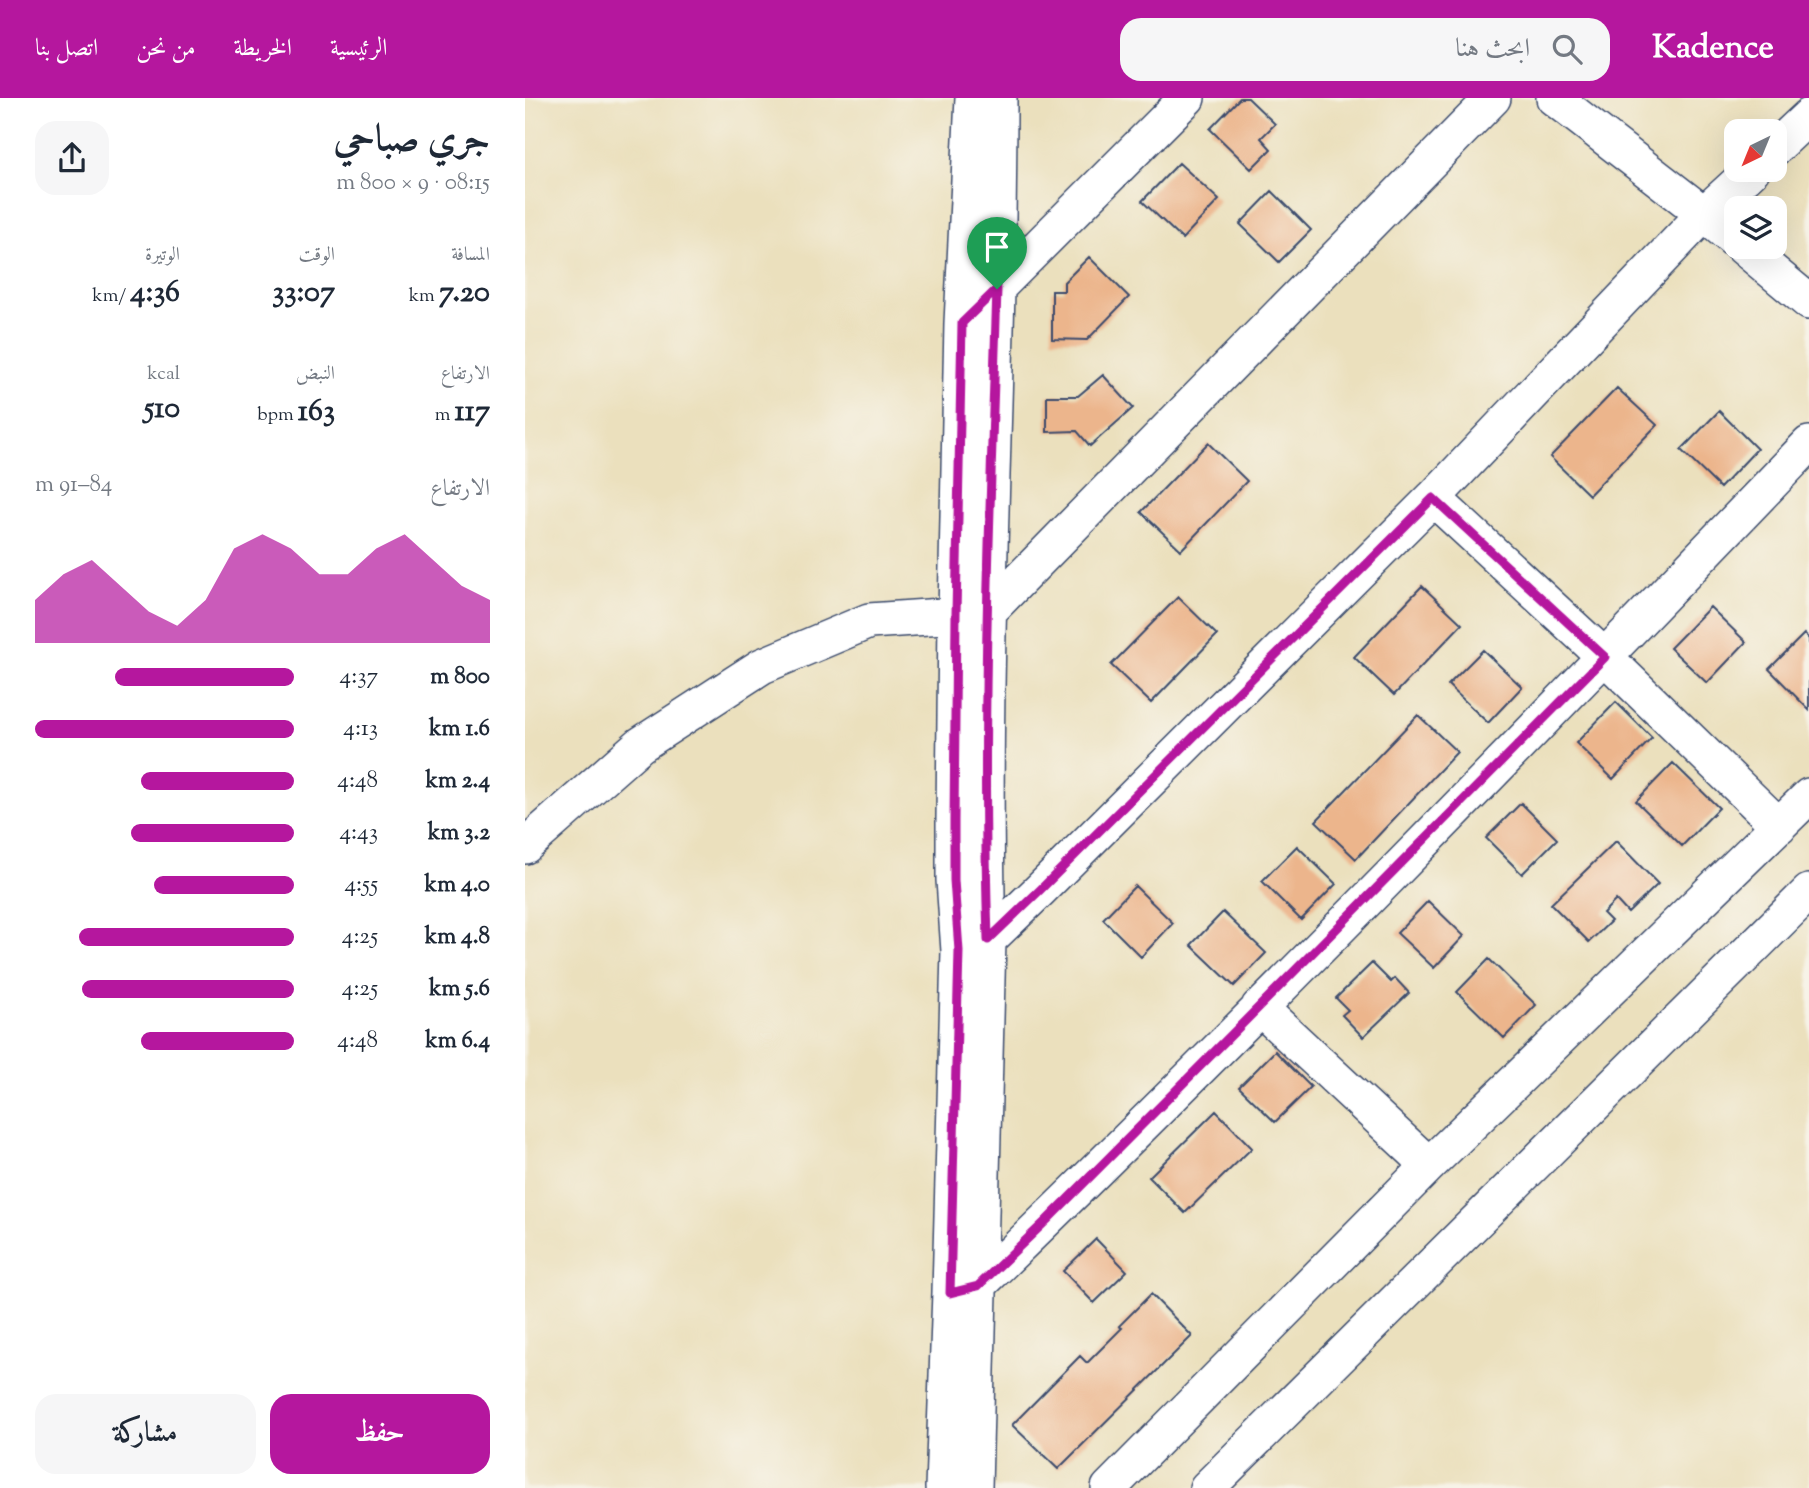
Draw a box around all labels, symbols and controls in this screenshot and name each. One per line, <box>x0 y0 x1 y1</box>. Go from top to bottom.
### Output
search box <box>1120 18 1610 81</box>
text: Kadence <box>1652 25 1774 73</box>
icon: search <box>1548 30 1586 68</box>
text: ابحث هنا <box>1455 31 1530 68</box>
text: اتصل بنا <box>35 32 98 66</box>
text: من نحن <box>136 32 196 66</box>
text: الخريطة <box>234 32 292 66</box>
text: الرئيسية <box>330 32 388 66</box>
text: جري صباحي <box>334 114 490 168</box>
north arrow <box>1724 119 1787 182</box>
map controls <box>1724 119 1787 259</box>
button: share <box>35 121 109 195</box>
text: 08:15 · 9 × 800 m <box>336 167 490 200</box>
button: layers <box>1724 196 1787 259</box>
pin <box>967 217 1027 289</box>
icon: arrive <box>978 228 1016 266</box>
text: الوتيرة <box>145 242 180 269</box>
text: الوقت <box>299 242 335 269</box>
text: المسافة <box>451 242 490 269</box>
text: 4:36 <box>130 272 180 315</box>
text: 33:07 <box>272 272 335 315</box>
text: 7.20 <box>439 272 490 315</box>
text: /km <box>92 283 130 310</box>
text: km <box>409 283 439 310</box>
text: kcal <box>147 361 180 388</box>
text: النبض <box>296 361 335 388</box>
text: الارتفاع <box>441 361 490 388</box>
text: 510 <box>144 388 180 431</box>
text: 163 <box>298 391 335 434</box>
text: 117 <box>455 391 490 434</box>
text: bpm <box>257 402 298 429</box>
text: m <box>435 402 455 429</box>
text: 84–91 m <box>35 469 112 502</box>
text: الارتفاع <box>430 473 490 506</box>
text: 4:37 <box>340 661 378 694</box>
text: 800 m <box>430 661 490 694</box>
text: 4:13 <box>343 713 378 746</box>
text: 1.6 km <box>429 713 490 746</box>
text: 4:48 <box>337 765 378 798</box>
text: 2.4 km <box>425 765 490 798</box>
text: 4:43 <box>340 817 378 850</box>
text: 3.2 km <box>428 817 490 850</box>
text: 4:55 <box>344 869 378 902</box>
text: 4.0 km <box>425 869 490 902</box>
text: 4:25 <box>342 921 378 954</box>
text: 4.8 km <box>425 921 490 954</box>
text: 4:25 <box>342 973 378 1006</box>
text: 5.6 km <box>429 973 490 1006</box>
text: 4:48 <box>337 1025 378 1058</box>
text: 6.4 km <box>425 1025 490 1058</box>
button: مشاركة <box>35 1394 256 1474</box>
button: حفظ <box>270 1394 490 1474</box>

